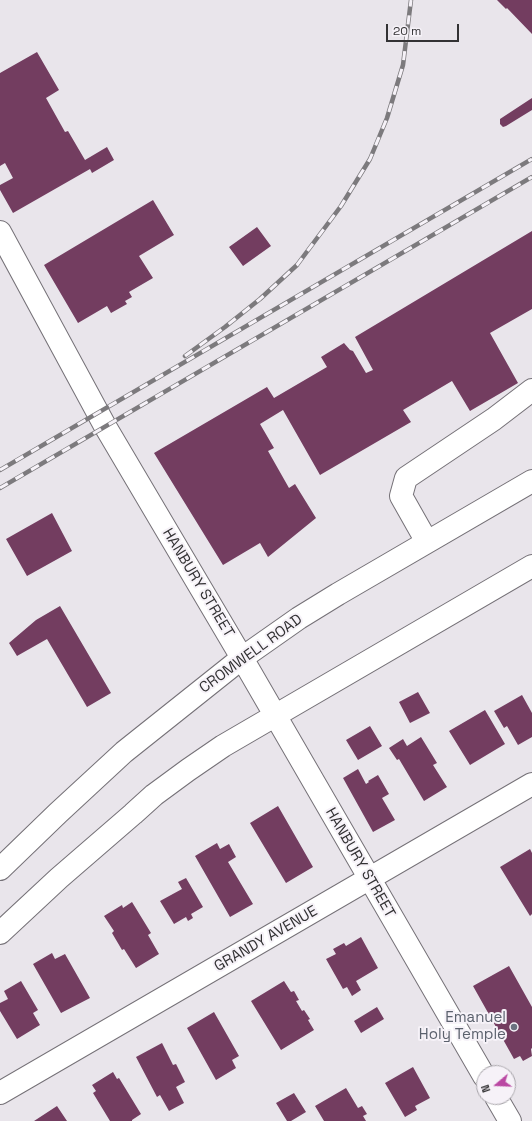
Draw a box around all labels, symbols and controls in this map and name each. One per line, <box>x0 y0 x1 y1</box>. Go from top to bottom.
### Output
scale bar <box>388 16 461 42</box>
text: 20 m <box>393 23 421 39</box>
street label: HANBURY STREET <box>158 525 238 641</box>
street label: CROMWELL ROAD <box>196 611 306 697</box>
street label: HANBURY STREET <box>321 805 399 921</box>
street label: GRANDY AVENUE <box>211 902 321 976</box>
place label: Emanuel Holy Temple <box>419 1009 506 1044</box>
marker: Emanuel Holy Temple <box>509 1022 519 1032</box>
north arrow <box>476 1065 516 1105</box>
text: N <box>478 1083 493 1094</box>

